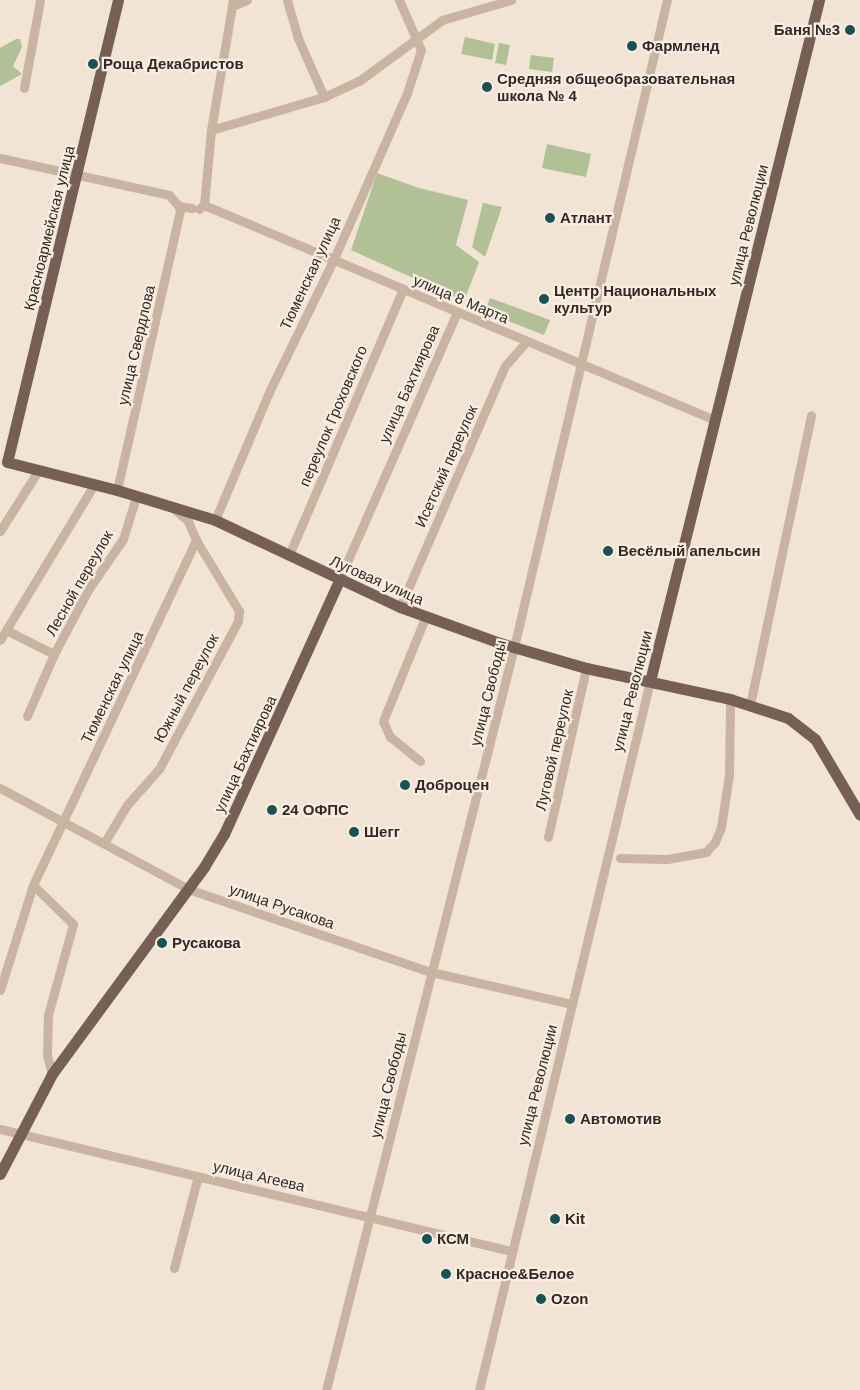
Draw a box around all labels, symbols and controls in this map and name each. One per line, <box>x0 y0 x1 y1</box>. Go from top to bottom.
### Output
place label: Баня №3 <box>774 21 840 39</box>
marker: Баня №3 <box>844 24 856 36</box>
place label: Фармленд <box>642 37 719 55</box>
marker: Фармленд <box>626 40 638 52</box>
place label: Роща Декабристов <box>103 55 244 73</box>
marker: Роща Декабристов <box>87 58 99 70</box>
place label: Средняя общеобразовательная школа № 4 <box>497 69 735 104</box>
marker: Средняя общеобразовательная школа № 4 <box>481 81 493 93</box>
street label: Красноармейская улица <box>20 144 78 312</box>
street label: улица Революции <box>724 163 772 287</box>
place label: Атлант <box>560 209 612 227</box>
marker: Атлант <box>544 212 556 224</box>
street label: Тюменская улица <box>276 214 344 332</box>
street label: улица 8 Марта <box>411 271 511 327</box>
place label: Центр Национальных культур <box>554 281 716 316</box>
street label: улица Свердлова <box>113 283 159 407</box>
marker: Центр Национальных культур <box>538 293 550 305</box>
street label: улица Бахтиярова <box>375 322 443 446</box>
street label: переулок Гроховского <box>295 343 371 489</box>
street label: Исетский переулок <box>411 402 481 530</box>
street label: Лесной переулок <box>41 527 117 639</box>
place label: Весёлый апельсин <box>618 542 761 560</box>
marker: Весёлый апельсин <box>602 545 614 557</box>
street label: Луговая улица <box>327 551 427 609</box>
street label: Тюменская улица <box>77 628 147 746</box>
street label: улица Революции <box>608 629 656 753</box>
street label: Южный переулок <box>150 630 222 746</box>
street label: улица Свободы <box>466 638 510 748</box>
street label: Луговой переулок <box>531 688 577 812</box>
street label: улица Бахтиярова <box>210 693 280 815</box>
place label: Доброцен <box>415 776 489 794</box>
marker: Доброцен <box>399 779 411 791</box>
place label: 24 ОФПС <box>282 801 349 819</box>
marker: 24 ОФПС <box>266 804 278 816</box>
place label: Шегг <box>364 823 400 841</box>
marker: Шегг <box>348 826 360 838</box>
street label: улица Русакова <box>227 880 337 932</box>
place label: Русакова <box>172 934 241 952</box>
marker: Русакова <box>156 937 168 949</box>
street label: улица Революции <box>513 1023 561 1147</box>
street label: улица Свободы <box>366 1030 410 1140</box>
place label: Автомотив <box>580 1110 661 1128</box>
marker: Автомотив <box>564 1113 576 1125</box>
street label: улица Агеева <box>211 1157 307 1195</box>
place label: Kit <box>565 1210 585 1228</box>
marker: Kit <box>549 1213 561 1225</box>
place label: КСМ <box>437 1230 469 1248</box>
marker: КСМ <box>421 1233 433 1245</box>
place label: Красное&Белое <box>456 1265 574 1283</box>
marker: Красное&Белое <box>440 1268 452 1280</box>
place label: Ozon <box>551 1290 588 1308</box>
marker: Ozon <box>535 1293 547 1305</box>

